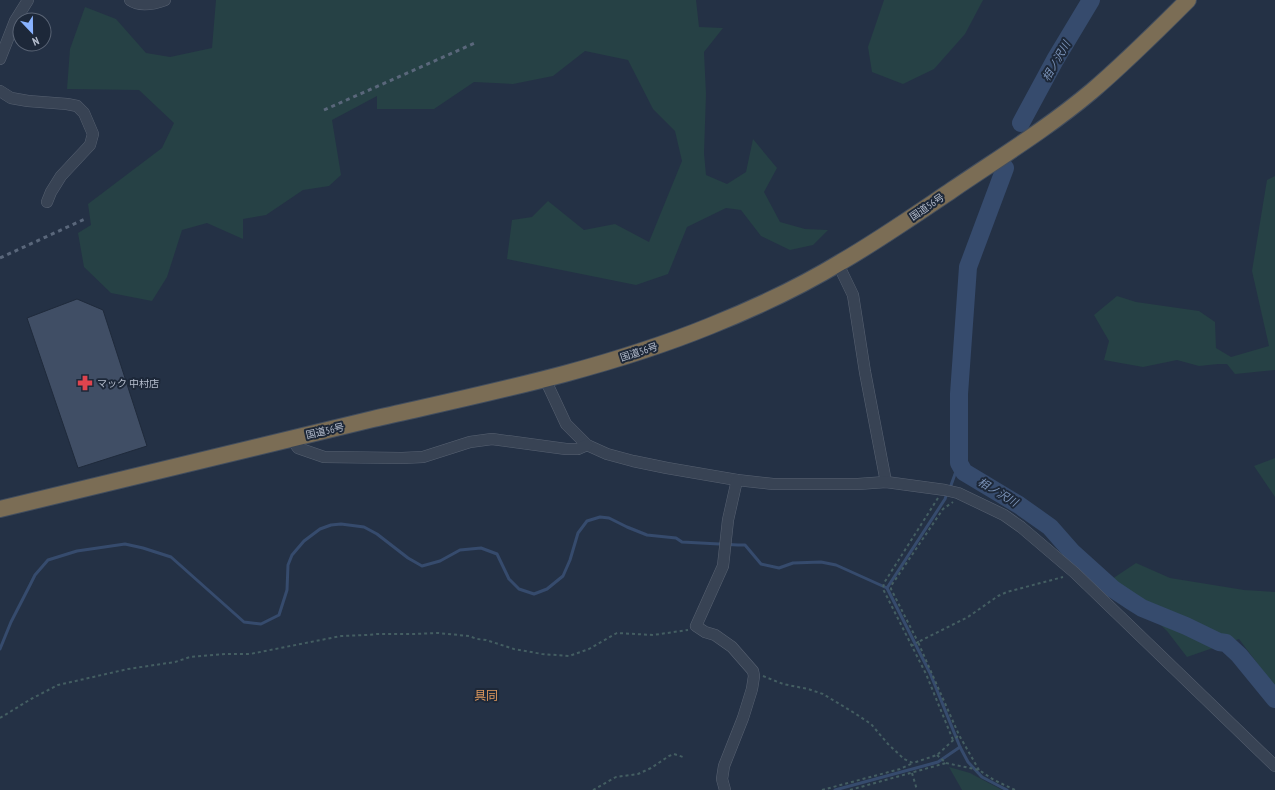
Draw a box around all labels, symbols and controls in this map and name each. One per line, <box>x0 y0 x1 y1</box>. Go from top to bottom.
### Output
north arrow <box>12 12 52 52</box>
text: N <box>30 34 41 49</box>
water label: 相ノ沢川 <box>1039 38 1074 84</box>
street label: 国道56号 <box>907 191 947 223</box>
street label: 国道56号 <box>618 340 660 364</box>
pharmacy icon: マック 中村店 <box>76 374 94 392</box>
place label: マック 中村店 <box>97 377 159 390</box>
street label: 国道56号 <box>305 420 345 442</box>
water label: 相ノ沢川 <box>976 475 1021 510</box>
district label: 具同 <box>474 688 498 703</box>

